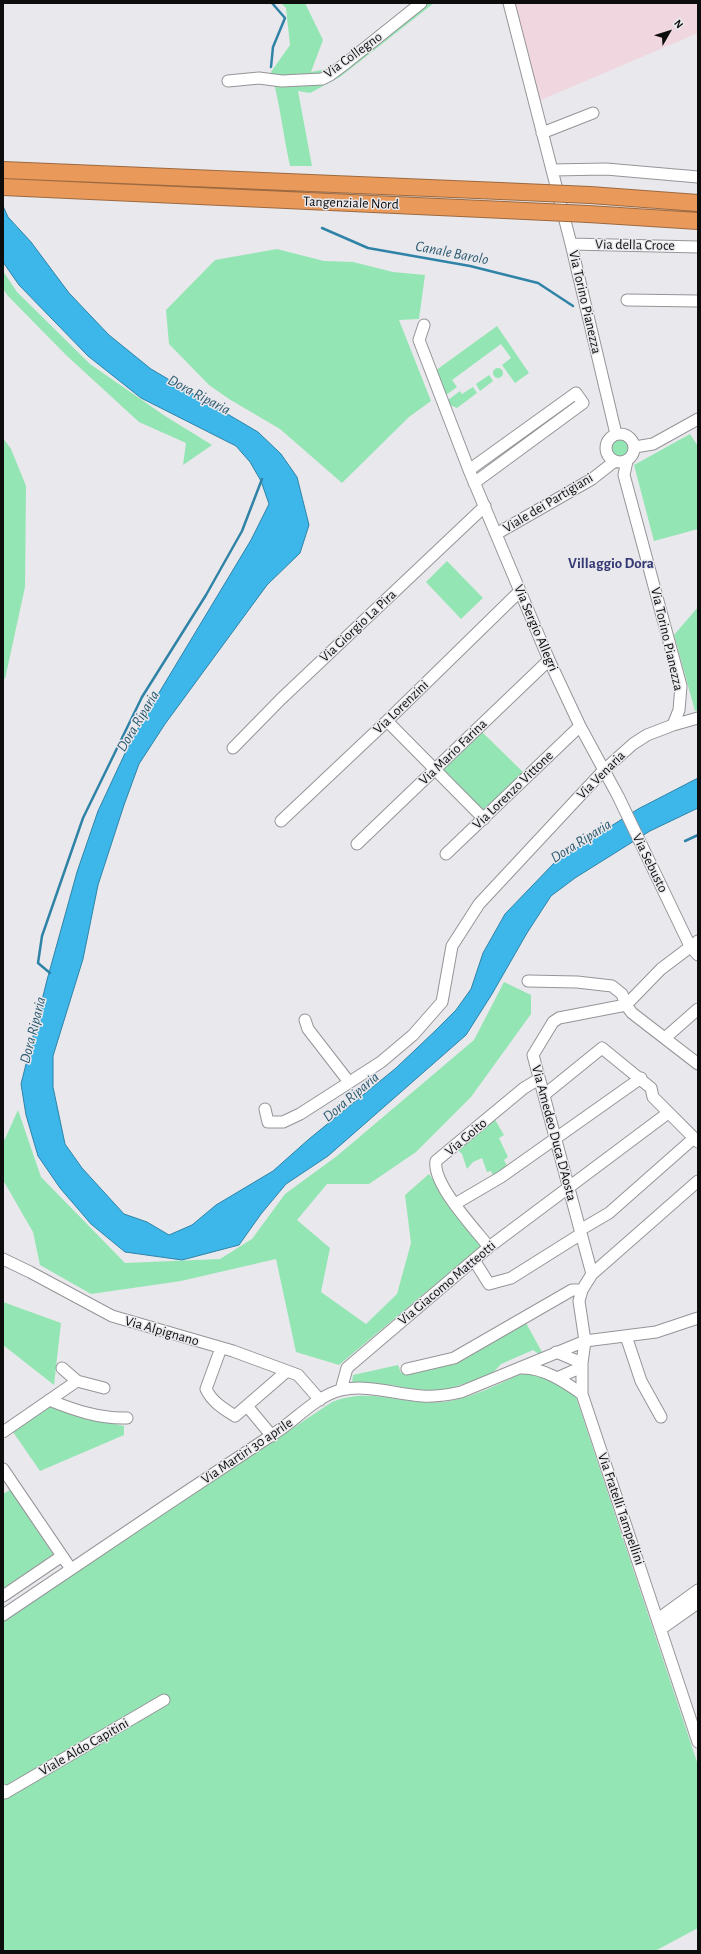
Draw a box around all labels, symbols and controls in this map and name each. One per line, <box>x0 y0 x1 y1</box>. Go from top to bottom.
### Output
north arrow <box>649 12 689 52</box>
text: N <box>672 18 685 31</box>
street label: Via Collegno <box>321 28 385 82</box>
street label: Tangenziale Nord <box>303 193 399 213</box>
street label: Via della Croce <box>595 236 675 254</box>
water label: Canale Barolo <box>414 237 490 269</box>
street label: Via Torino Pianezza <box>565 249 605 355</box>
water label: Dora Riparia <box>165 371 233 419</box>
street label: Viale dei Partigiani <box>500 469 596 537</box>
district label: Villaggio Dora <box>568 554 654 572</box>
street label: Via Sergio Allegri <box>510 582 562 674</box>
street label: Via Giorgio La Pira <box>316 586 400 666</box>
street label: Via Torino Pianezza <box>647 586 687 692</box>
street label: Via Lorenzini <box>370 677 432 737</box>
water label: Dora Riparia <box>113 687 163 755</box>
street label: Via Mario Farina <box>416 715 490 789</box>
street label: Via Lorenzo Vittone <box>469 747 557 833</box>
street label: Via Venaria <box>573 747 629 803</box>
water label: Dora Riparia <box>547 815 615 867</box>
street label: Via Sebusto <box>629 831 671 895</box>
water label: Dora Riparia <box>16 995 50 1065</box>
street label: Via Amedeo Duca D'Aosta <box>528 1063 580 1203</box>
water label: Dora Riparia <box>319 1068 383 1126</box>
street label: Via Goito <box>442 1115 490 1159</box>
street label: Via Giacomo Matteotti <box>395 1237 499 1329</box>
street label: Via Alpignano <box>123 1312 201 1350</box>
street label: Via Martiri 30 aprile <box>198 1414 296 1488</box>
street label: Via Fratelli Tampellini <box>594 1451 648 1567</box>
street label: Viale Aldo Capitini <box>36 1715 132 1779</box>

